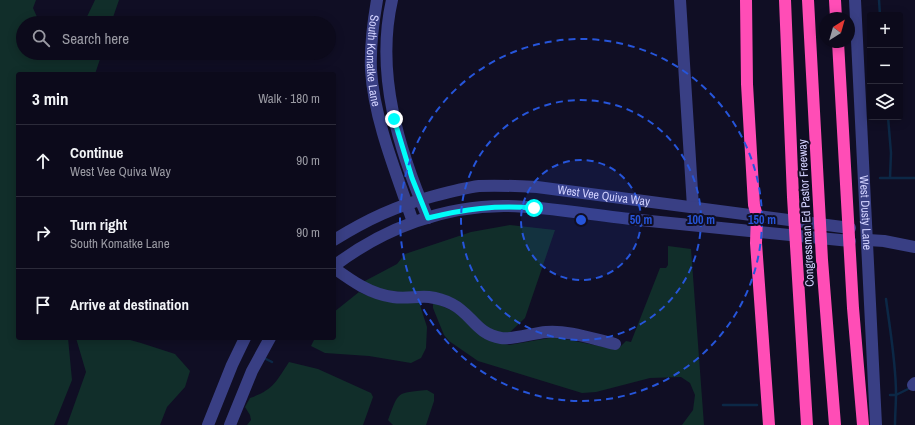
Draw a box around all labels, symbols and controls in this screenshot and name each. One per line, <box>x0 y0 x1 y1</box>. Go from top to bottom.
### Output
north arrow <box>819 12 855 48</box>
map controls <box>867 12 903 120</box>
button: + <box>867 12 903 48</box>
street label: South Komatke Lane <box>363 14 384 108</box>
search box <box>16 16 336 60</box>
icon: search <box>30 27 52 49</box>
text: Search here <box>62 28 129 49</box>
button: − <box>867 48 903 84</box>
button: layers <box>867 84 903 120</box>
text: 3 min <box>32 87 68 110</box>
text: Walk · 180 m <box>258 90 320 107</box>
route end <box>385 110 403 128</box>
street label: Congressman Ed Pastor Freeway <box>794 139 818 287</box>
text: Continue <box>70 142 123 163</box>
icon: ahead <box>32 150 54 172</box>
text: 90 m <box>296 152 320 169</box>
text: West Vee Quiva Way <box>70 163 171 180</box>
street label: West Dusty Lane <box>856 175 875 251</box>
street label: West Vee Quiva Way <box>556 182 651 210</box>
route start <box>525 199 543 217</box>
text: 50 m <box>630 212 652 228</box>
text: 100 m <box>687 212 715 228</box>
text: 150 m <box>748 212 776 228</box>
centre of rings <box>574 213 588 227</box>
text: Turn right <box>70 214 127 235</box>
icon: right <box>32 222 54 244</box>
text: 90 m <box>296 224 320 241</box>
text: South Komatke Lane <box>70 235 170 252</box>
icon: arrive <box>32 294 54 316</box>
text: Arrive at destination <box>70 294 189 315</box>

